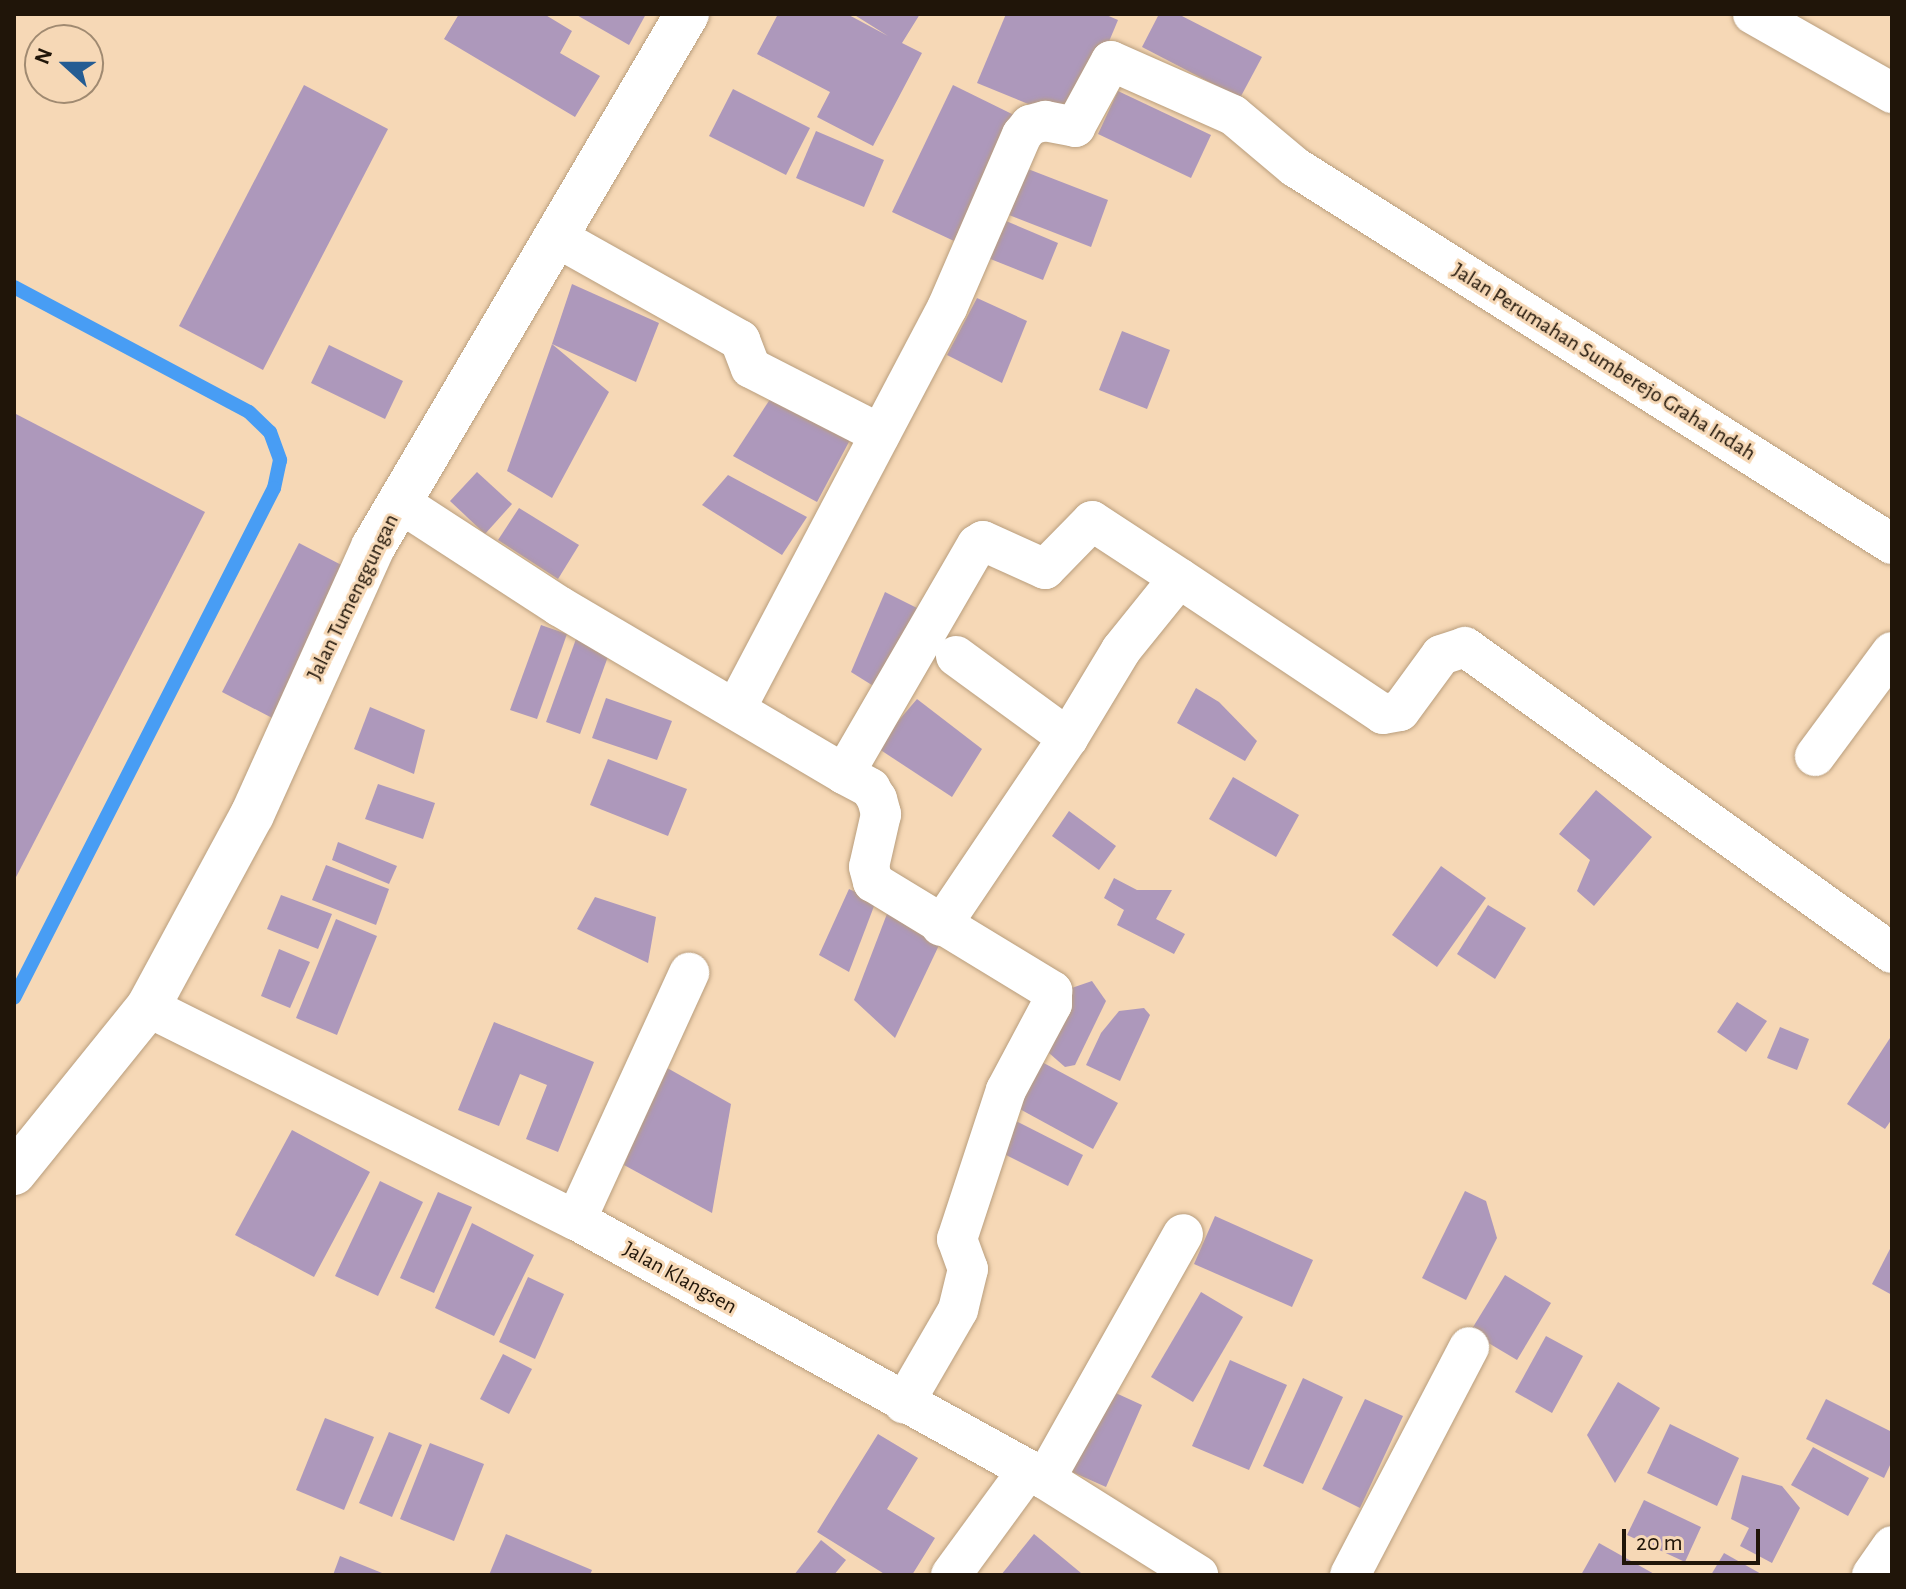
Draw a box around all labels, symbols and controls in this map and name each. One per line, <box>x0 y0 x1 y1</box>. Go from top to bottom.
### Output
north arrow <box>24 24 104 104</box>
text: N <box>30 45 56 67</box>
street label: Jalan Perumahan Sumberejo Graha Indah <box>1447 257 1761 467</box>
street label: Jalan Tumenggungan <box>301 510 405 684</box>
street label: Jalan Klangsen <box>618 1236 742 1320</box>
scale bar <box>1626 1513 1764 1563</box>
text: 20 m <box>1636 1531 1683 1555</box>

